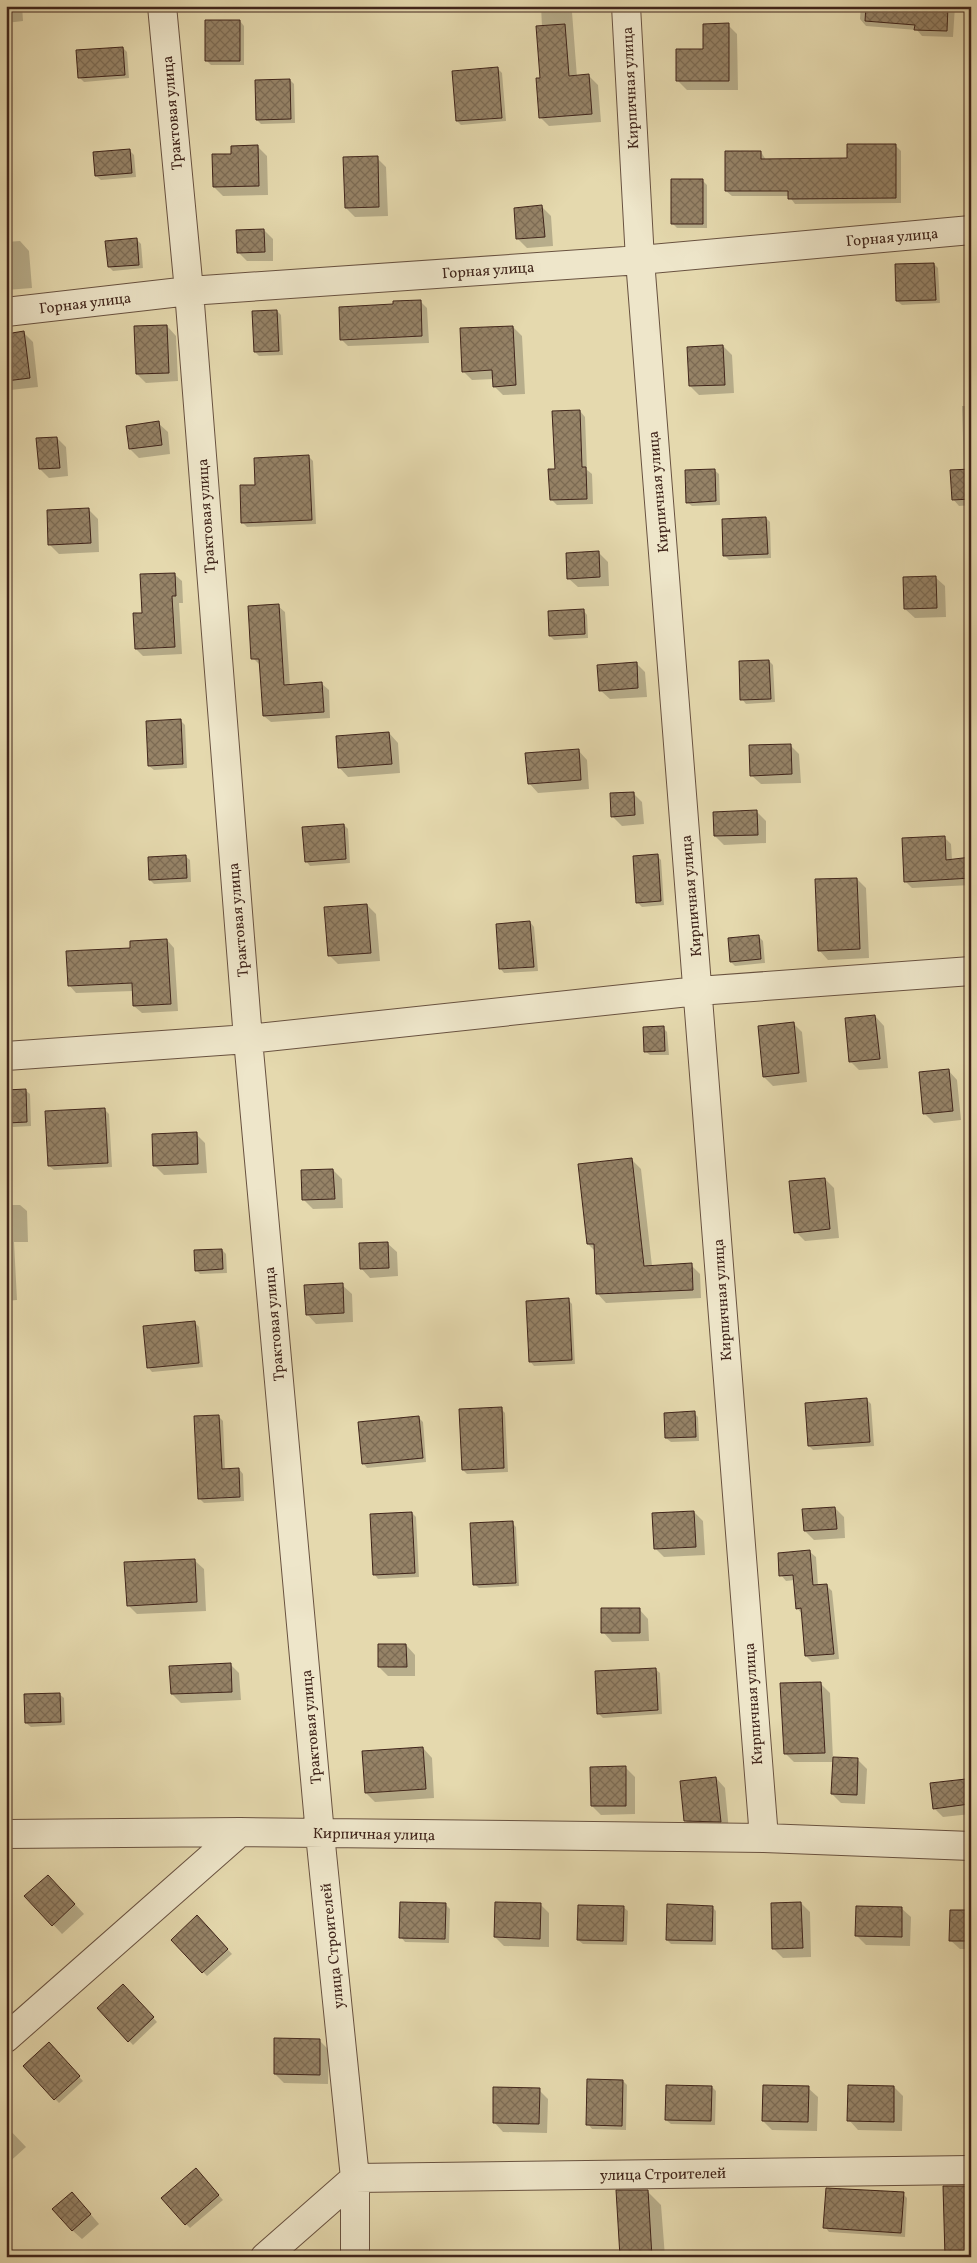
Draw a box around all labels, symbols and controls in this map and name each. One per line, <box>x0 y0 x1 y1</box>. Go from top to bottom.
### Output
street label: Кирпичная улица <box>618 26 645 150</box>
street label: Трактовая улица <box>158 55 189 171</box>
street label: Горная улица <box>845 224 939 253</box>
street label: Горная улица <box>441 258 535 285</box>
street label: Горная улица <box>38 288 132 321</box>
street label: Кирпичная улица <box>644 430 675 554</box>
street label: Трактовая улица <box>193 458 222 574</box>
street label: Кирпичная улица <box>677 834 708 958</box>
street label: Трактовая улица <box>224 862 255 978</box>
street label: Кирпичная улица <box>709 1238 738 1362</box>
street label: Трактовая улица <box>260 1266 291 1382</box>
street label: Кирпичная улица <box>740 1642 769 1766</box>
street label: Трактовая улица <box>297 1669 328 1785</box>
street label: Кирпичная улица <box>313 1824 435 1847</box>
street label: улица Строителей <box>316 1882 351 2010</box>
street label: улица Строителей <box>600 2164 726 2187</box>

